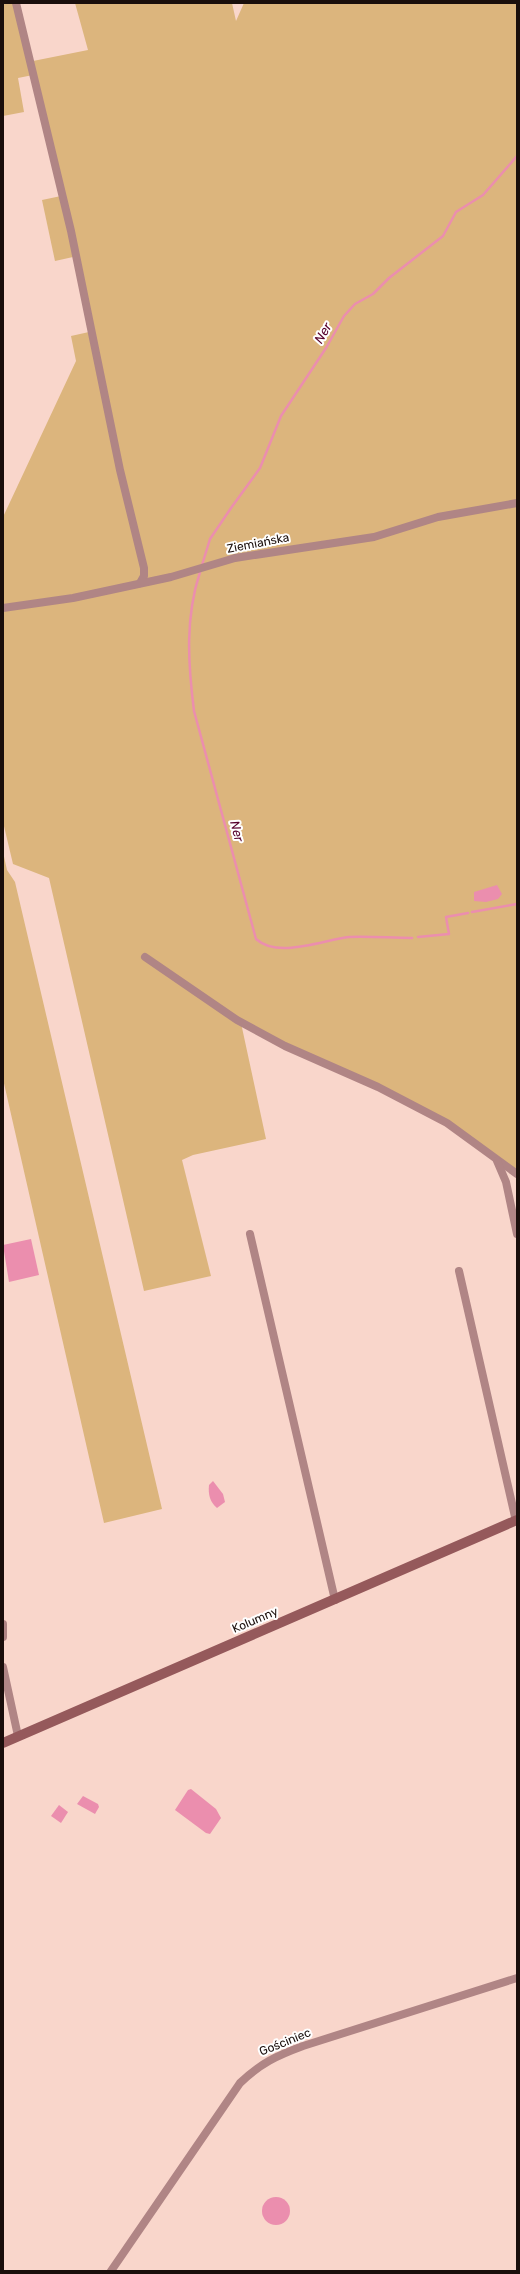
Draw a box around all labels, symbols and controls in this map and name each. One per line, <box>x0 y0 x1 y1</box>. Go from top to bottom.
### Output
water label: Ner <box>311 319 335 346</box>
street label: Ziemiańska <box>226 530 290 556</box>
water label: Ner <box>227 819 247 844</box>
street label: Kolumny <box>230 1604 280 1636</box>
street label: Gościniec <box>257 2025 313 2059</box>

